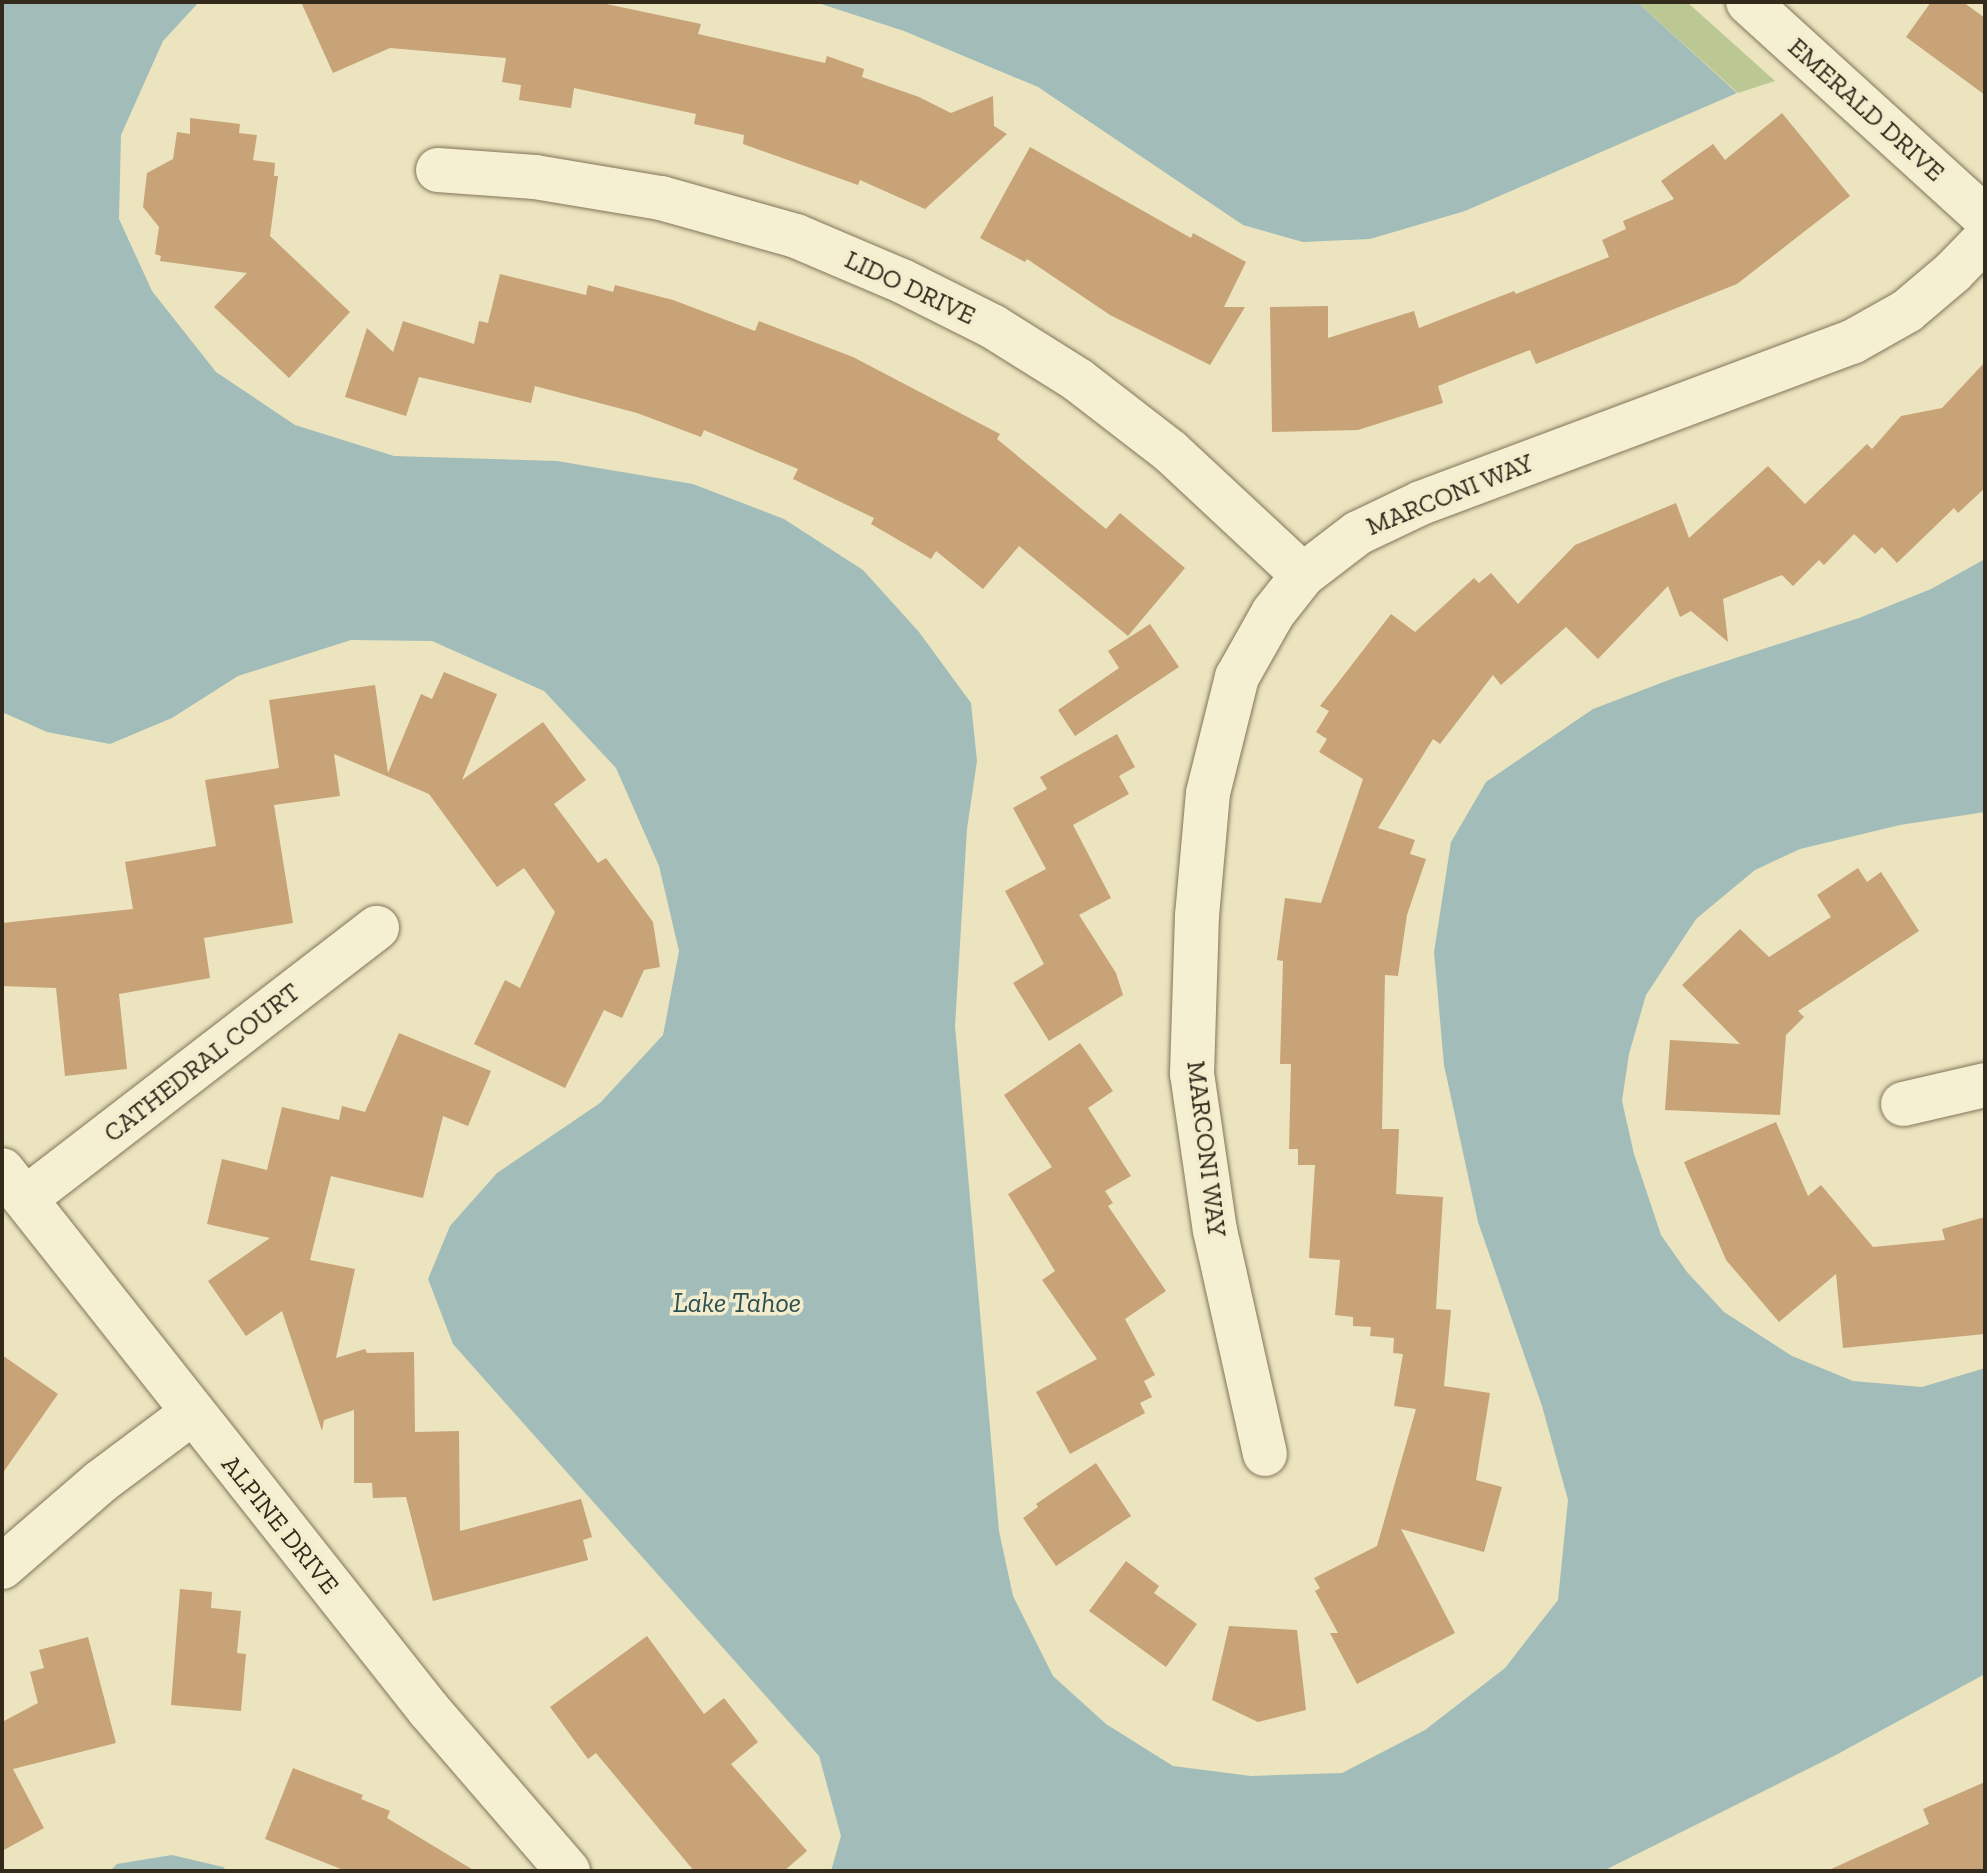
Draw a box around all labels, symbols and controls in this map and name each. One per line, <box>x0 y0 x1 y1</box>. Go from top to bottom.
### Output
street label: EMERALD DRIVE <box>1781 32 1951 188</box>
street label: LIDO DRIVE <box>840 244 980 332</box>
street label: MARCONI WAY <box>1362 447 1538 543</box>
street label: CATHEDRAL COURT <box>98 977 306 1149</box>
street label: MARCONI WAY <box>1180 1059 1232 1239</box>
water label: Lake Tahoe <box>673 1286 801 1320</box>
street label: ALPINE DRIVE <box>215 1449 345 1601</box>

